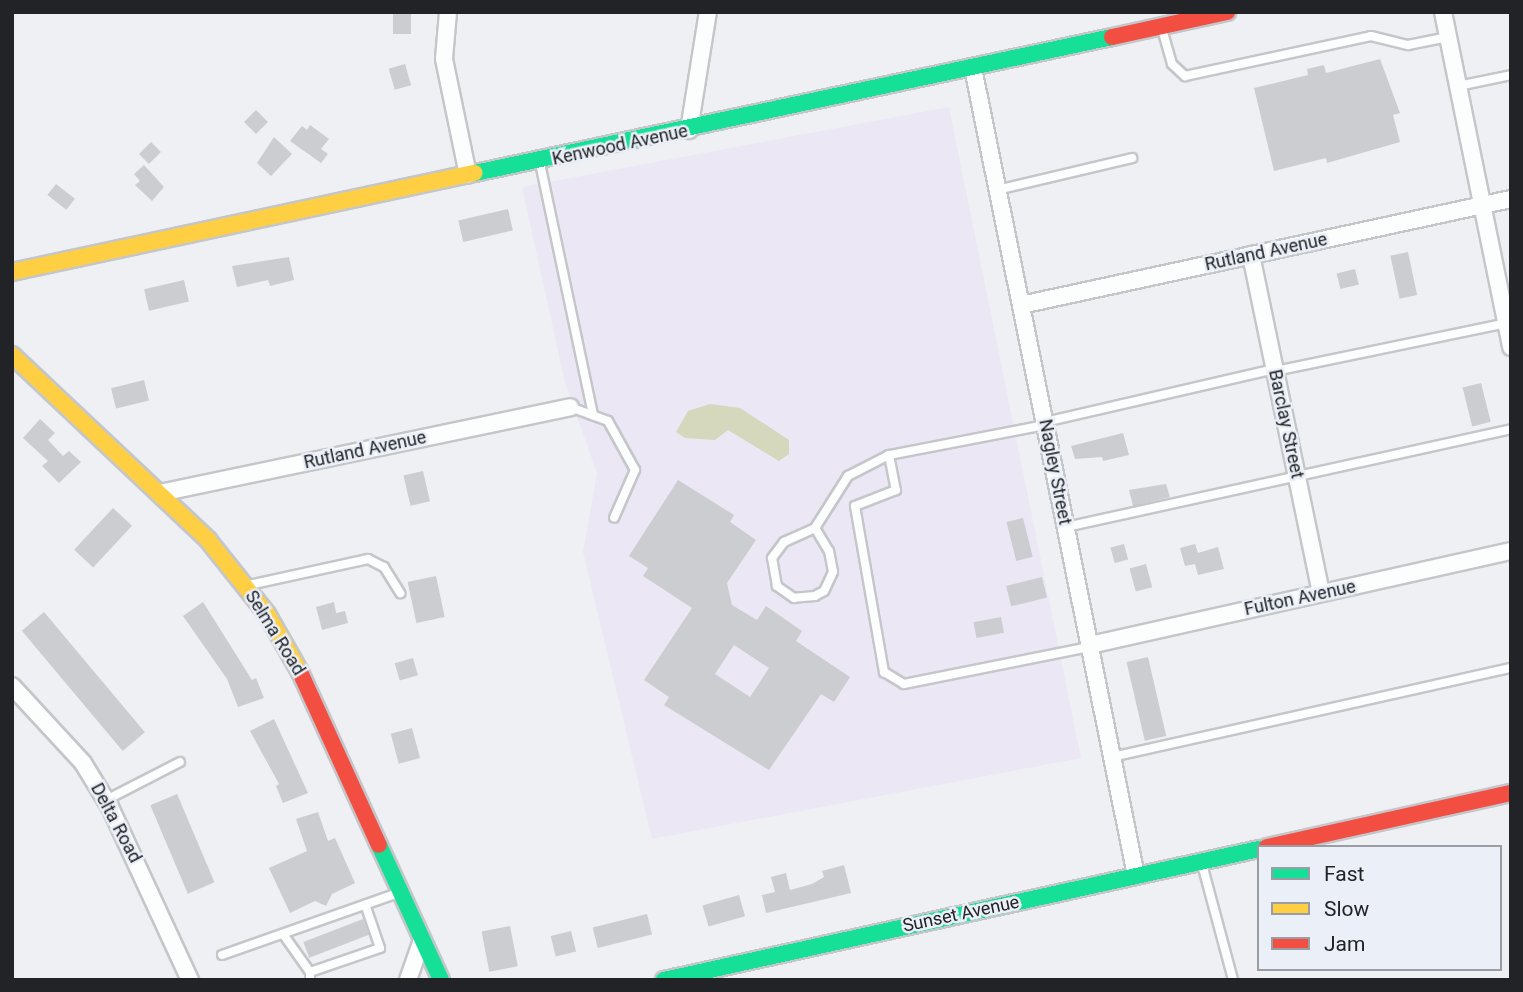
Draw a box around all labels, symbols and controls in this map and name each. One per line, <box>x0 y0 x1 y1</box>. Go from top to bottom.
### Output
street label: Kenwood Avenue <box>550 120 690 170</box>
street label: Rutland Avenue <box>1203 228 1329 276</box>
street label: Barclay Street <box>1264 368 1308 480</box>
street label: Nagley Street <box>1034 417 1076 527</box>
street label: Rutland Avenue <box>302 426 428 474</box>
street label: Fulton Avenue <box>1242 576 1358 620</box>
street label: Selma Road <box>240 587 310 679</box>
street label: Delta Road <box>86 779 146 867</box>
legend <box>1257 845 1502 971</box>
text: Fast <box>1324 862 1364 886</box>
street label: Sunset Avenue <box>901 891 1021 937</box>
text: Slow <box>1324 897 1369 921</box>
text: Jam <box>1324 932 1365 956</box>

